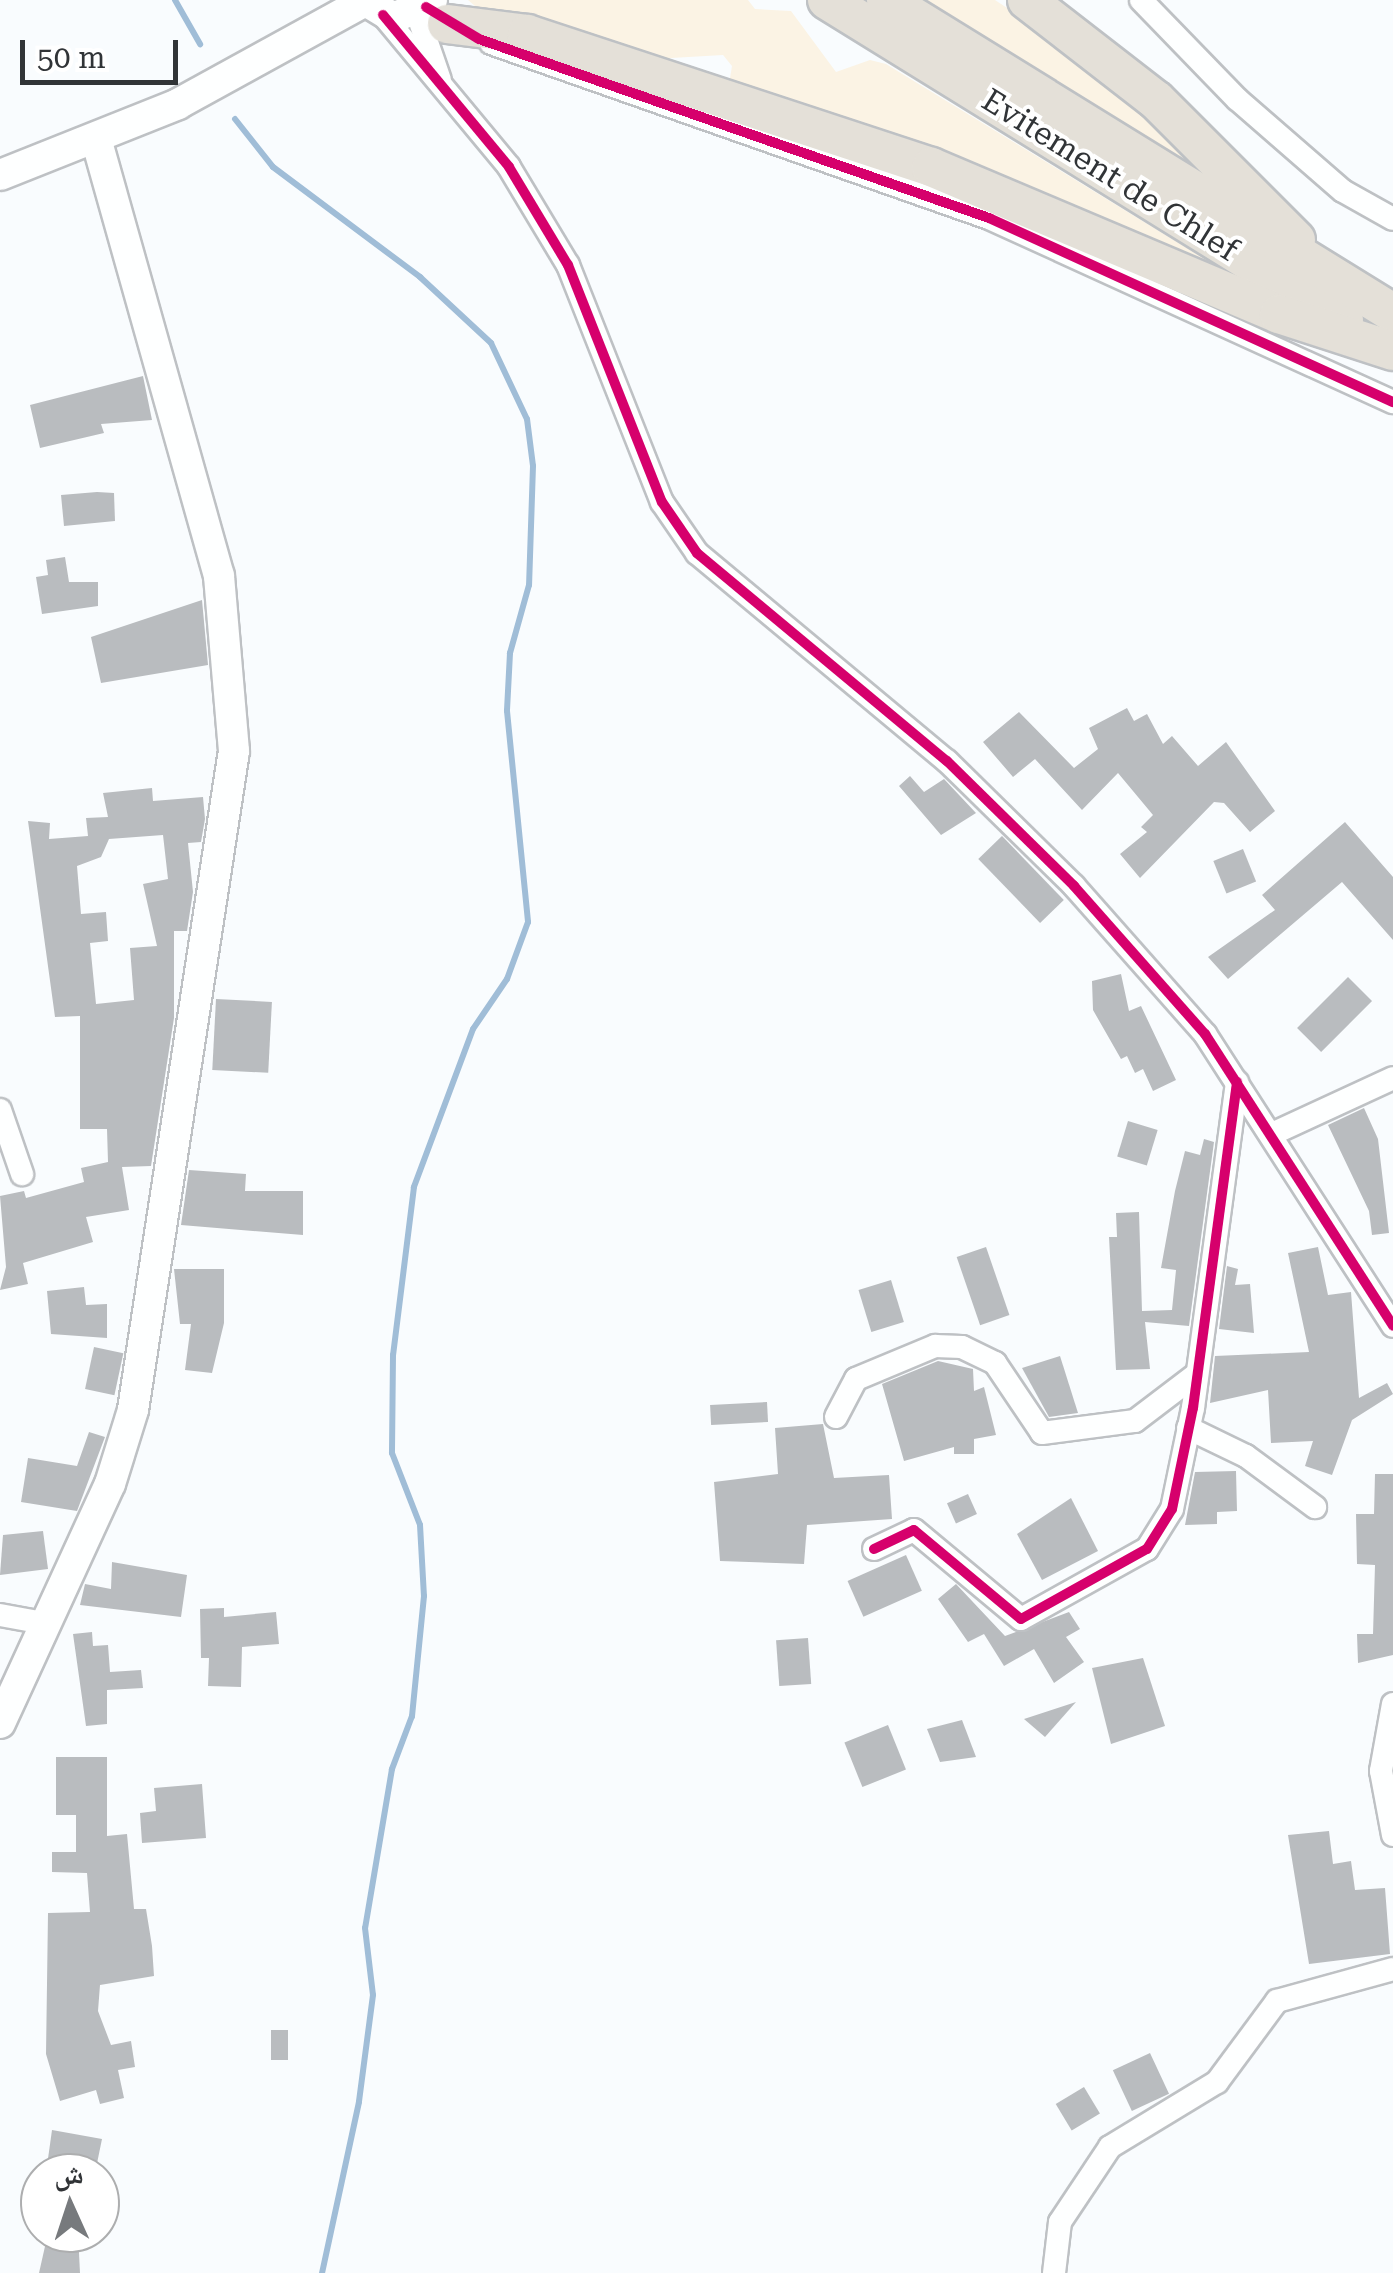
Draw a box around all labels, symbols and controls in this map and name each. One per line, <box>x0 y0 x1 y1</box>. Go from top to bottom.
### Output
scale bar <box>25 20 182 82</box>
text: 50 m <box>37 40 106 75</box>
street label: Evitement de Chlef <box>975 81 1245 269</box>
north arrow <box>20 2153 120 2253</box>
text: ش <box>53 2157 84 2192</box>

